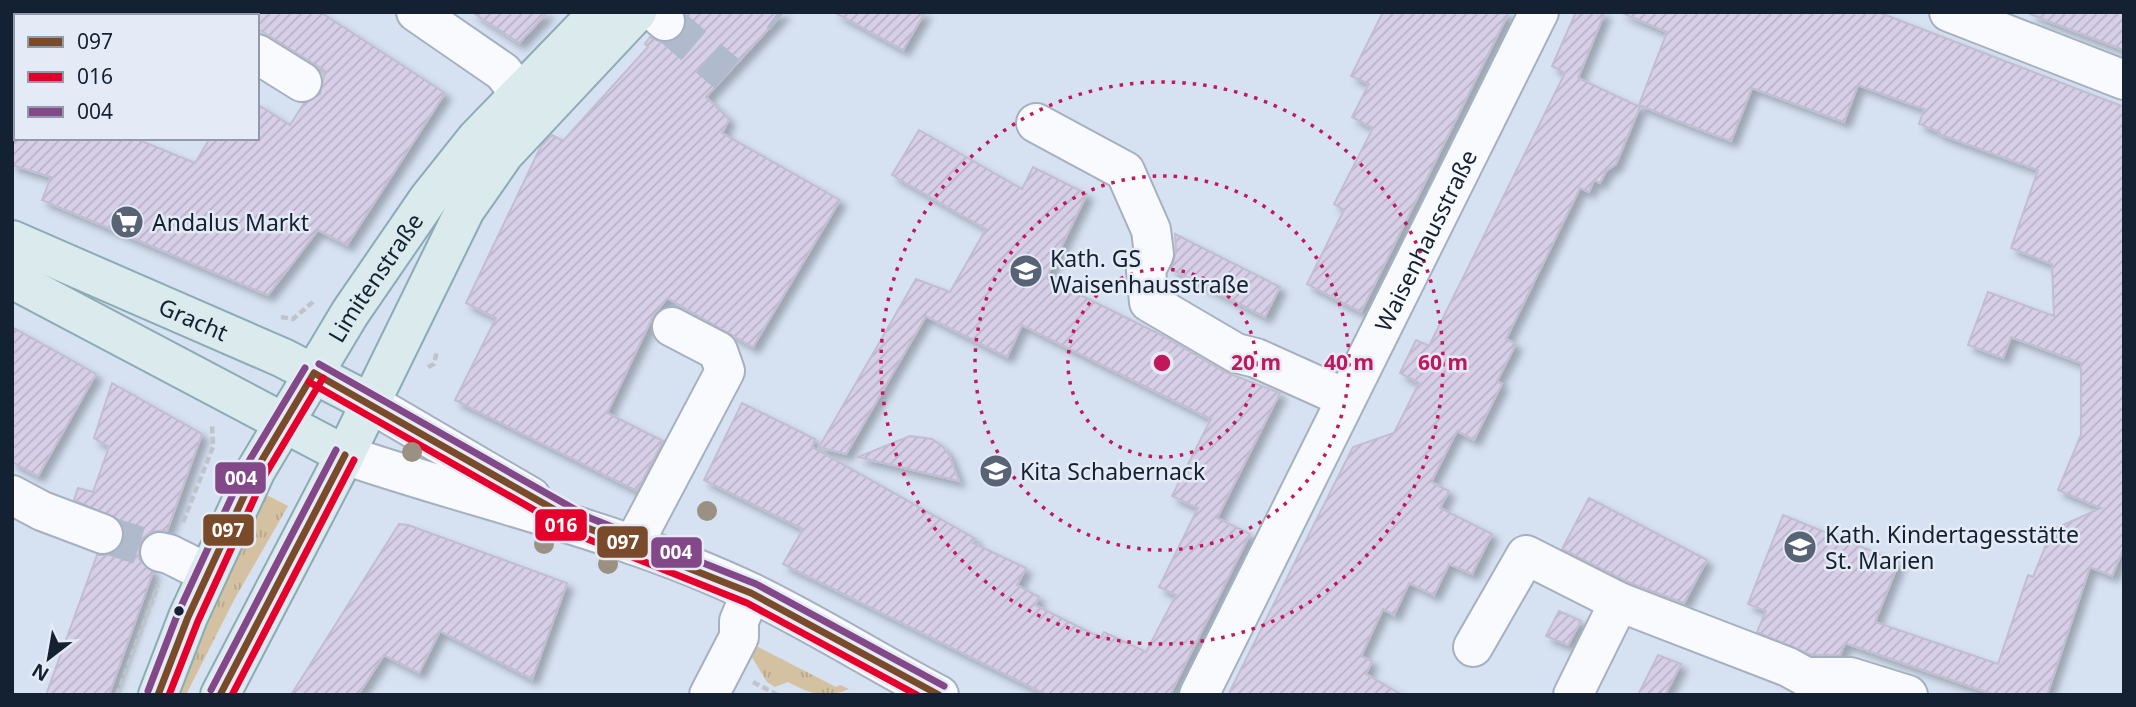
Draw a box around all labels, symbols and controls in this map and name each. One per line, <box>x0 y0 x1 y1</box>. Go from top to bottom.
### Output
legend <box>14 14 259 140</box>
text: 097 <box>77 27 113 55</box>
text: 016 <box>77 62 113 90</box>
text: 004 <box>77 97 113 125</box>
street label: Waisenhausstraße <box>1367 144 1484 337</box>
supermarket icon: Andalus Markt <box>108 203 146 241</box>
place label: Andalus Markt <box>152 206 309 238</box>
street label: Limitenstraße <box>320 206 430 348</box>
place label: Kath. GS Waisenhausstraße <box>1050 242 1249 300</box>
school or university icon: Kath. GS Waisenhausstraße <box>1007 252 1045 290</box>
street label: Gracht <box>154 290 233 348</box>
text: 20 m <box>1231 348 1281 376</box>
text: 40 m <box>1324 348 1374 376</box>
text: 60 m <box>1418 348 1468 376</box>
centre of rings <box>1150 351 1174 375</box>
school or university icon: Kita Schabernack <box>977 452 1015 490</box>
place label: Kita Schabernack <box>1020 455 1206 487</box>
line badge: 004 <box>214 461 267 495</box>
text: 004 <box>225 465 257 491</box>
line badge: 016 <box>534 508 588 542</box>
text: 016 <box>545 512 577 538</box>
line badge: 097 <box>202 513 255 547</box>
text: 097 <box>212 517 244 543</box>
place label: Kath. Kindertagesstätte St. Marien <box>1825 518 2079 576</box>
line badge: 097 <box>596 525 649 559</box>
school or university icon: Kath. Kindertagesstätte St. Marien <box>1781 528 1819 566</box>
text: 097 <box>607 529 639 555</box>
line badge: 004 <box>650 536 703 569</box>
text: 004 <box>660 539 692 565</box>
unlabelled marker <box>172 604 186 618</box>
north arrow <box>14 623 84 693</box>
text: N <box>27 657 54 688</box>

